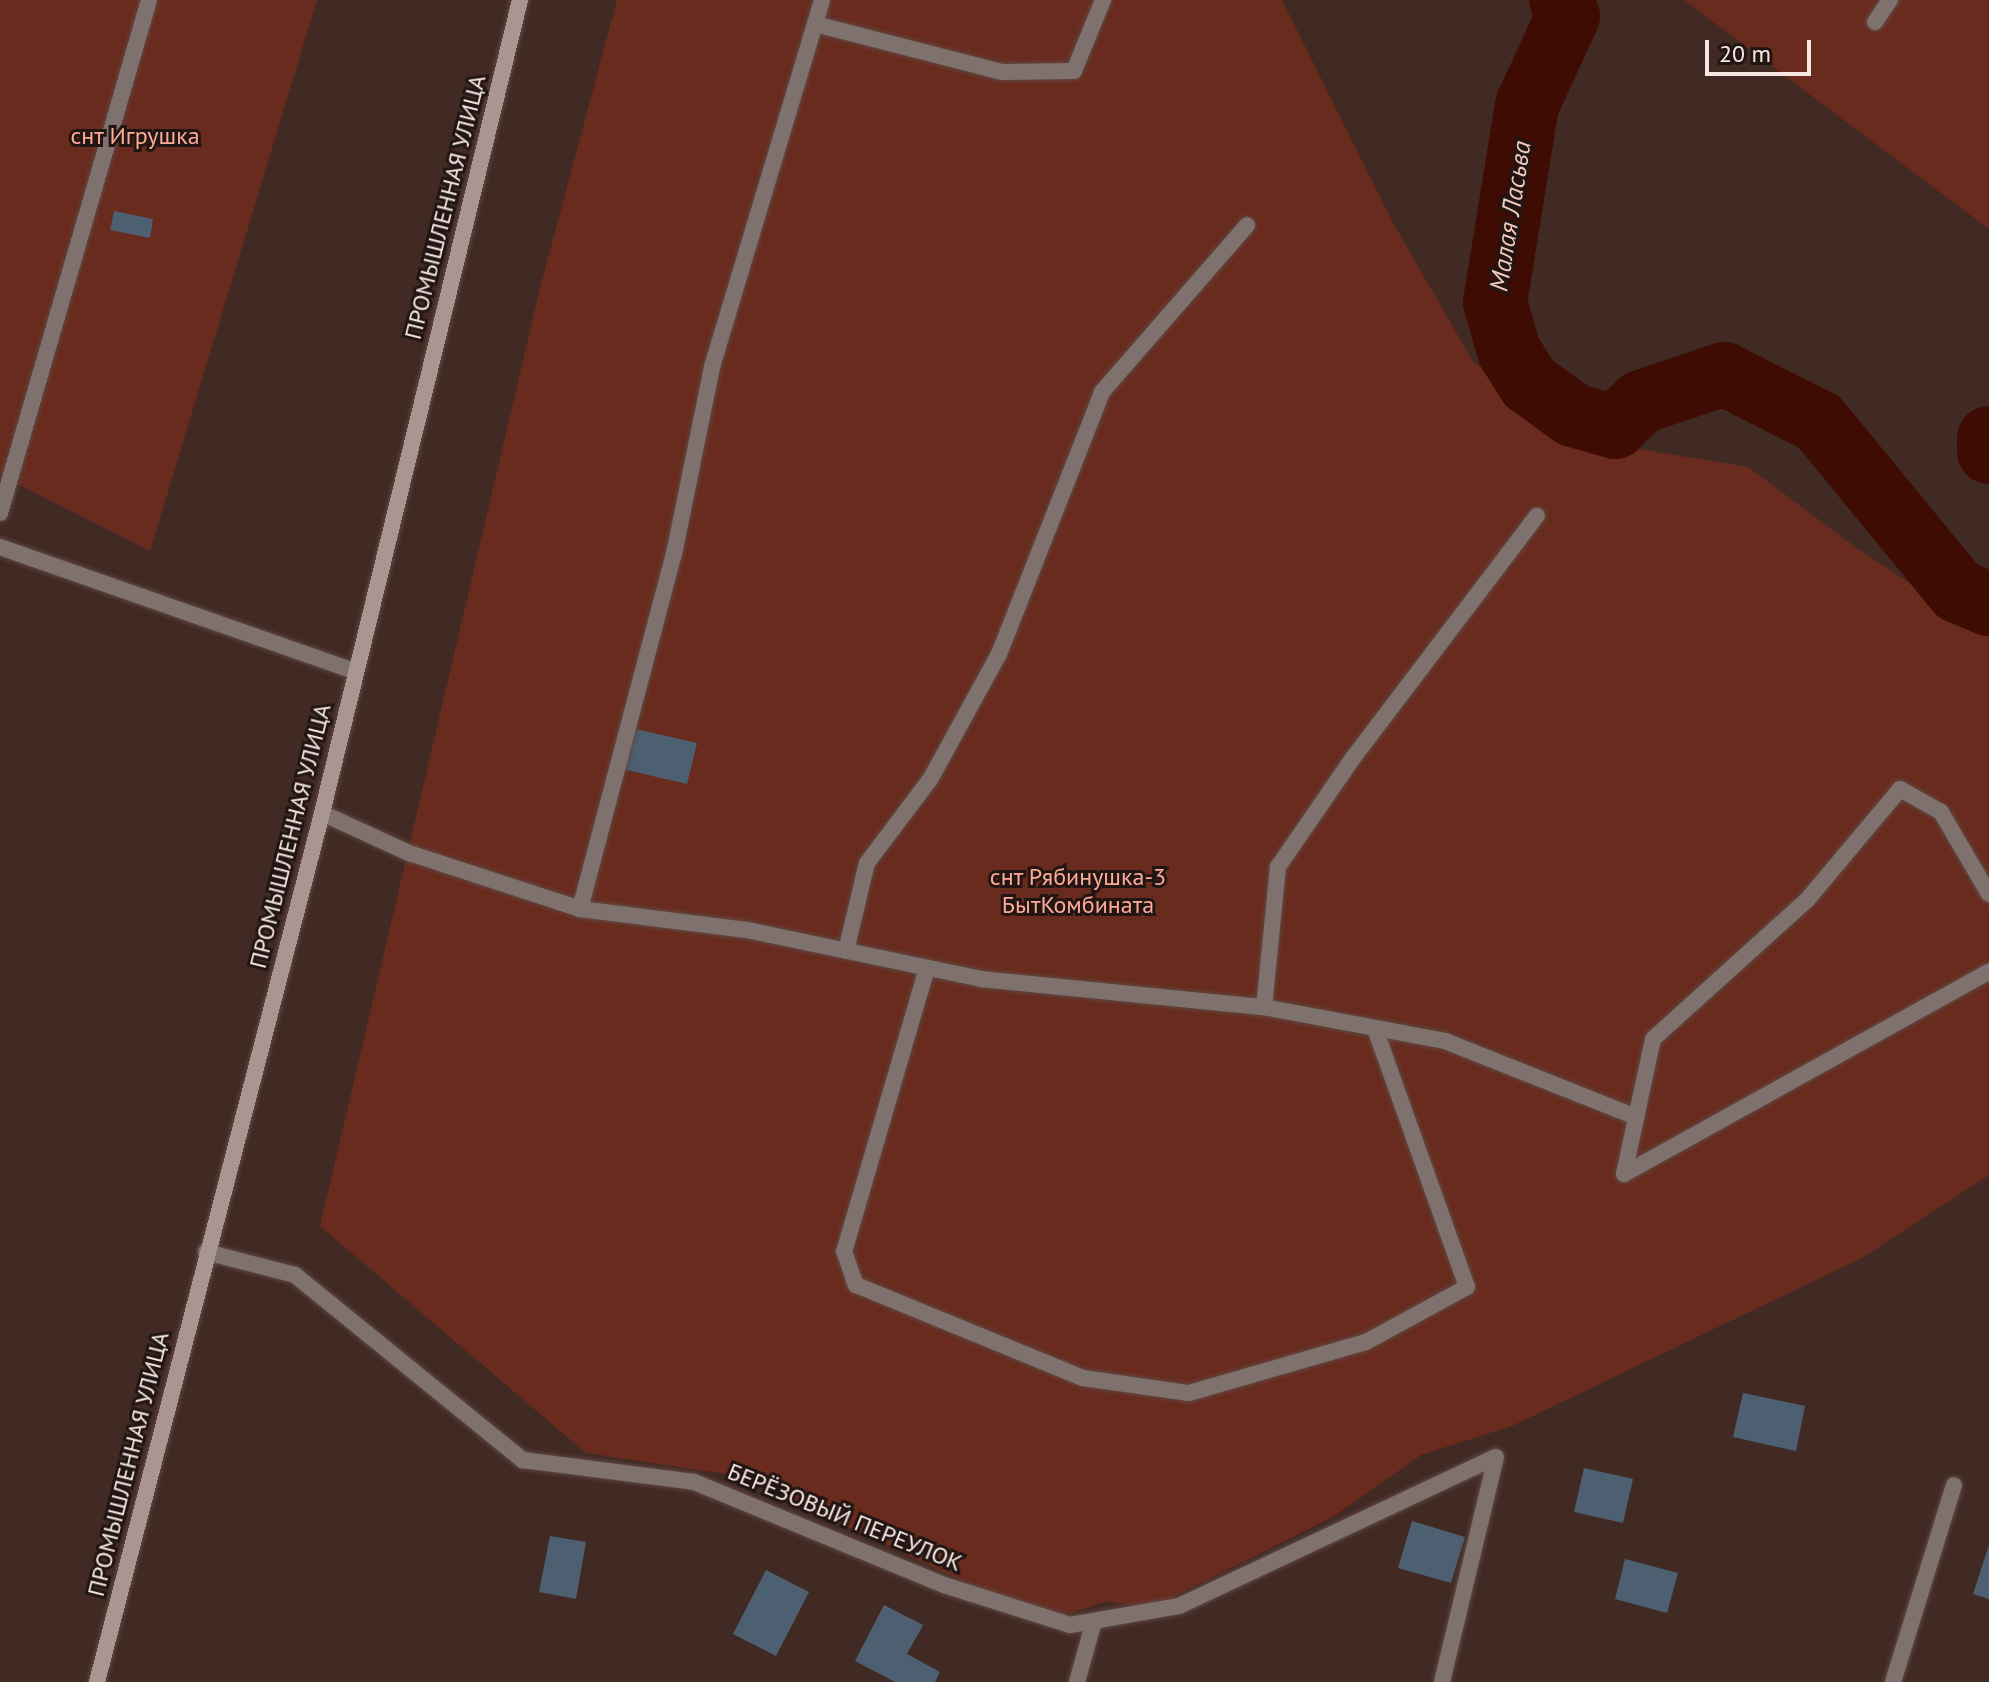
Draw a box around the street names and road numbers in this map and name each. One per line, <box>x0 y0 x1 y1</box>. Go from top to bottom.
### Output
street label: ПРОМЫШЛЕННАЯ УЛИЦА <box>398 71 492 343</box>
street label: ПРОМЫШЛЕННАЯ УЛИЦА <box>243 700 337 972</box>
street label: ПРОМЫШЛЕННАЯ УЛИЦА <box>81 1328 175 1600</box>
street label: БЕРЁЗОВЫЙ ПЕРЕУЛОК <box>723 1457 967 1577</box>

